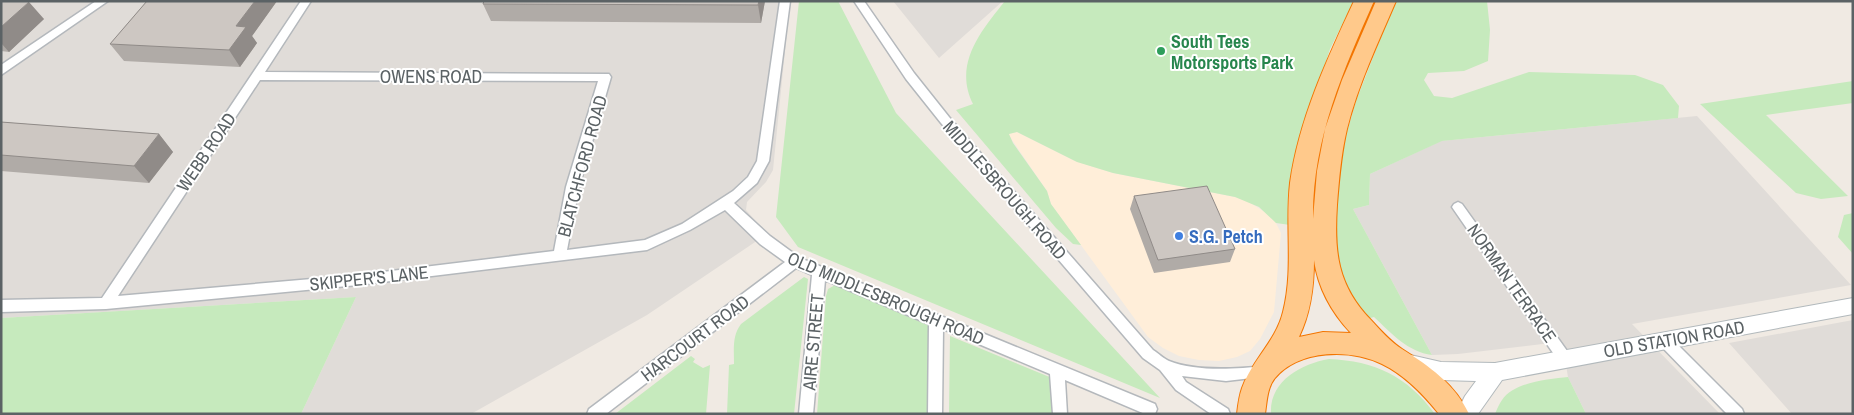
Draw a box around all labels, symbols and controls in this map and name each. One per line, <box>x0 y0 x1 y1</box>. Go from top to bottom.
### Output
place label: South Tees Motorsports Park <box>1171 29 1294 75</box>
marker: South Tees Motorsports Park <box>1155 45 1167 57</box>
street label: OWENS ROAD <box>380 64 482 89</box>
street label: BLATCHFORD ROAD <box>551 92 613 240</box>
street label: WEBB ROAD <box>170 108 242 196</box>
street label: MIDDLESBROUGH ROAD <box>937 115 1073 265</box>
street label: NORMAN TERRACE <box>1462 219 1562 347</box>
place label: S.G. Petch <box>1189 224 1263 249</box>
marker: S.G. Petch <box>1173 230 1185 242</box>
street label: OLD MIDDLESBROUGH ROAD <box>784 245 988 351</box>
street label: SKIPPER'S LANE <box>308 259 430 297</box>
street label: HARCOURT ROAD <box>636 289 754 387</box>
street label: AIRE STREET <box>796 293 830 392</box>
street label: OLD STATION ROAD <box>1601 314 1747 364</box>

